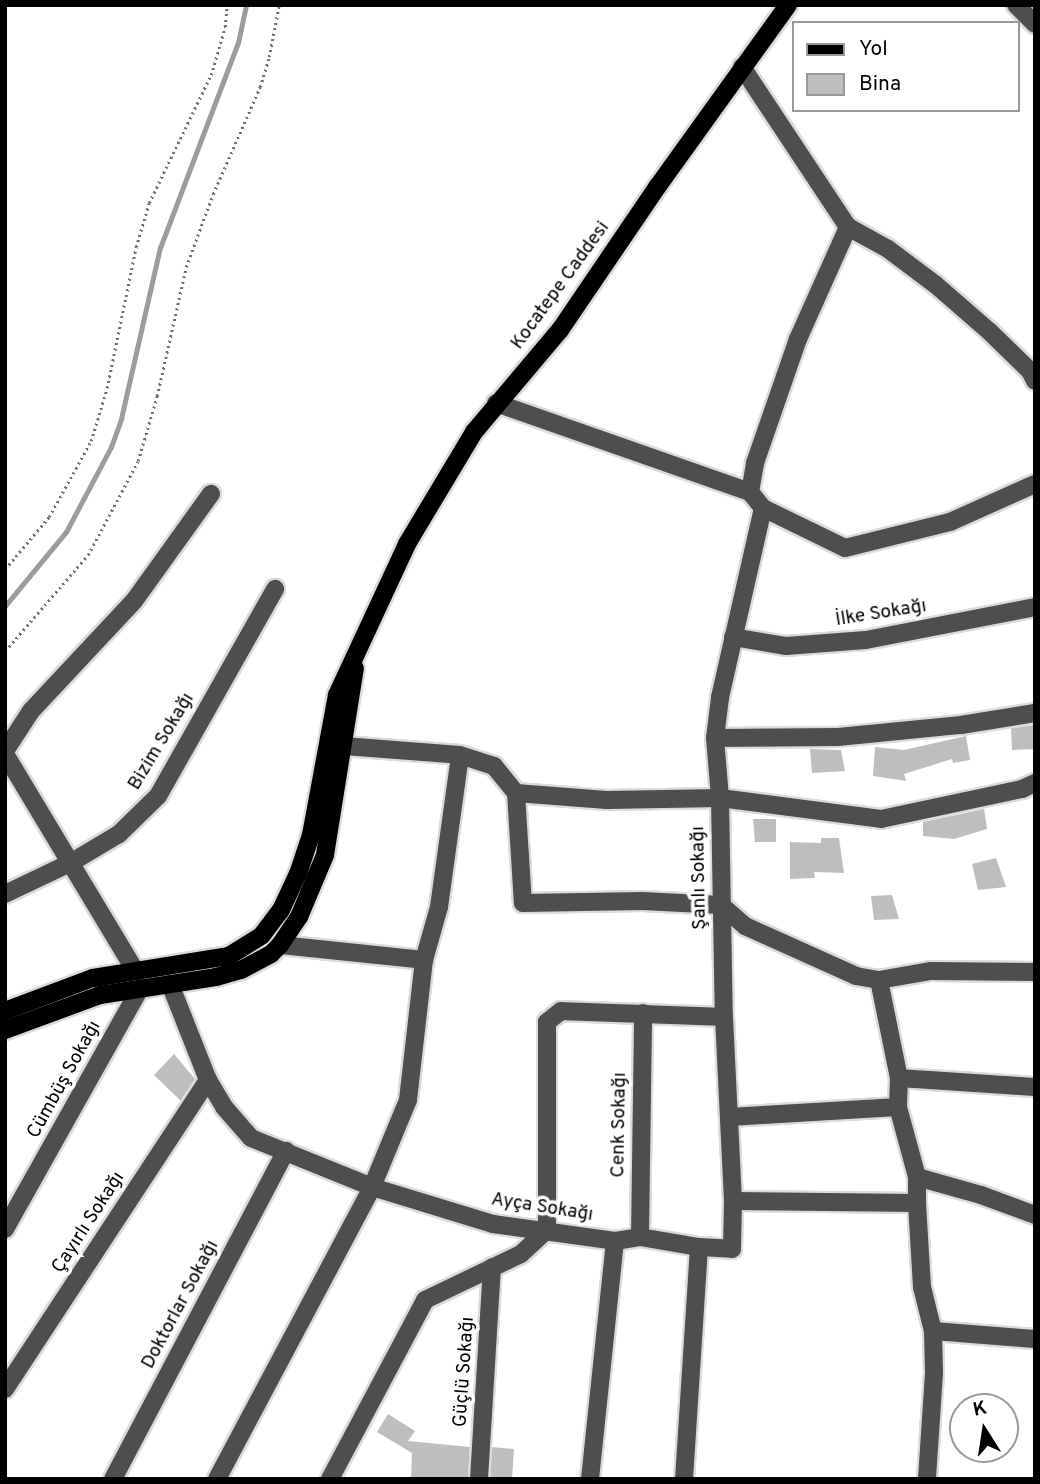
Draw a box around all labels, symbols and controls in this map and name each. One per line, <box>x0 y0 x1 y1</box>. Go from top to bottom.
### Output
legend <box>792 21 1019 112</box>
text: Yol <box>859 36 888 63</box>
text: Bina <box>859 71 901 98</box>
street label: Kocatepe Caddesi <box>507 217 615 355</box>
street label: İlke Sokağı <box>834 596 928 632</box>
street label: Bizim Sokağı <box>124 689 200 795</box>
street label: Şanlı Sokağı <box>688 826 712 930</box>
street label: Cümbüş Sokağı <box>23 1017 107 1143</box>
street label: Cenk Sokağı <box>608 1072 632 1178</box>
street label: Çayırlı Sokağı <box>48 1168 130 1278</box>
street label: Ayça Sokağı <box>489 1189 595 1227</box>
street label: Doktorlar Sokağı <box>138 1237 224 1373</box>
street label: Güçlü Sokağı <box>450 1316 480 1428</box>
north arrow <box>949 1393 1019 1463</box>
text: K <box>971 1396 989 1423</box>

